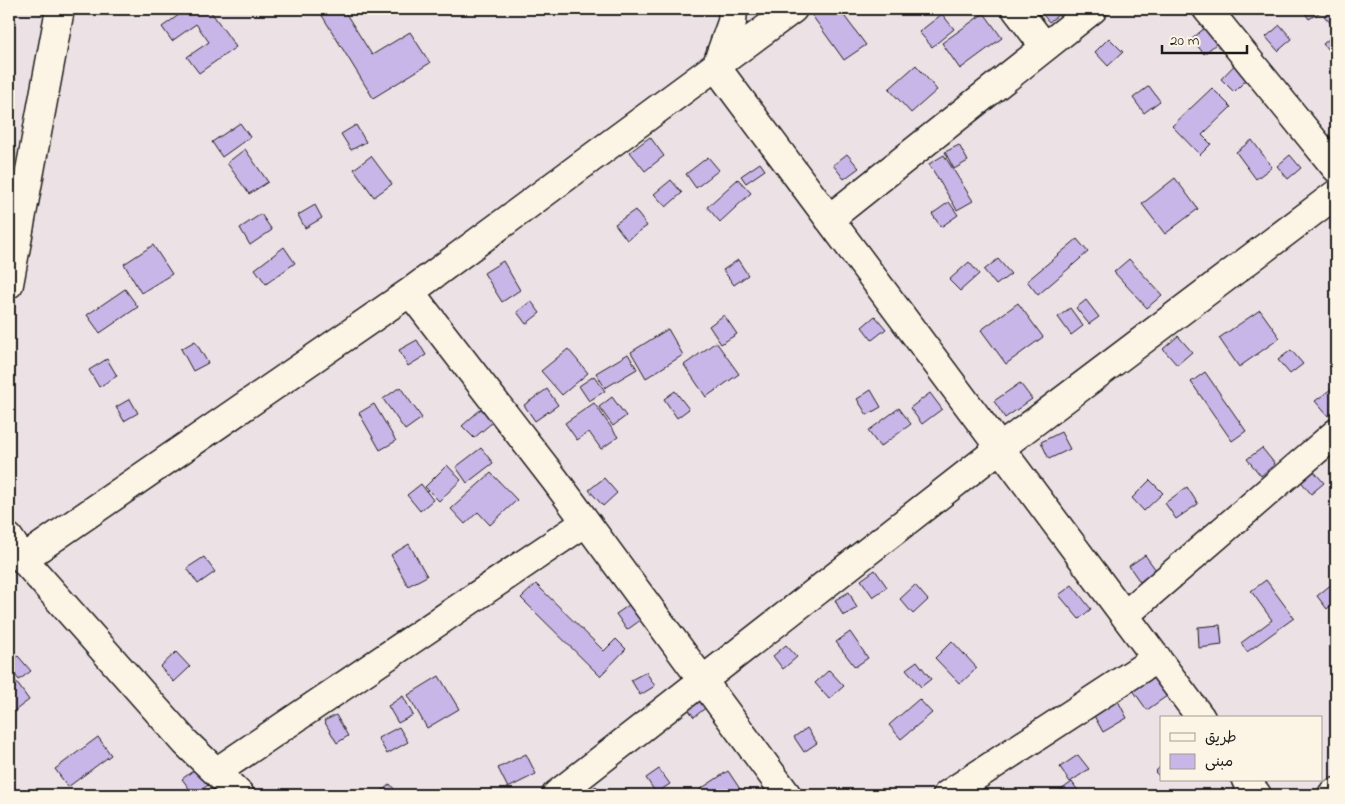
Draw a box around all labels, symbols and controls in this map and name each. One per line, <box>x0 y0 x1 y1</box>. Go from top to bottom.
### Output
scale bar <box>1162 22 1248 54</box>
text: 20 m <box>1170 30 1200 52</box>
legend <box>1160 716 1322 782</box>
text: طريق <box>1205 727 1237 749</box>
text: مبنى <box>1205 751 1233 773</box>

